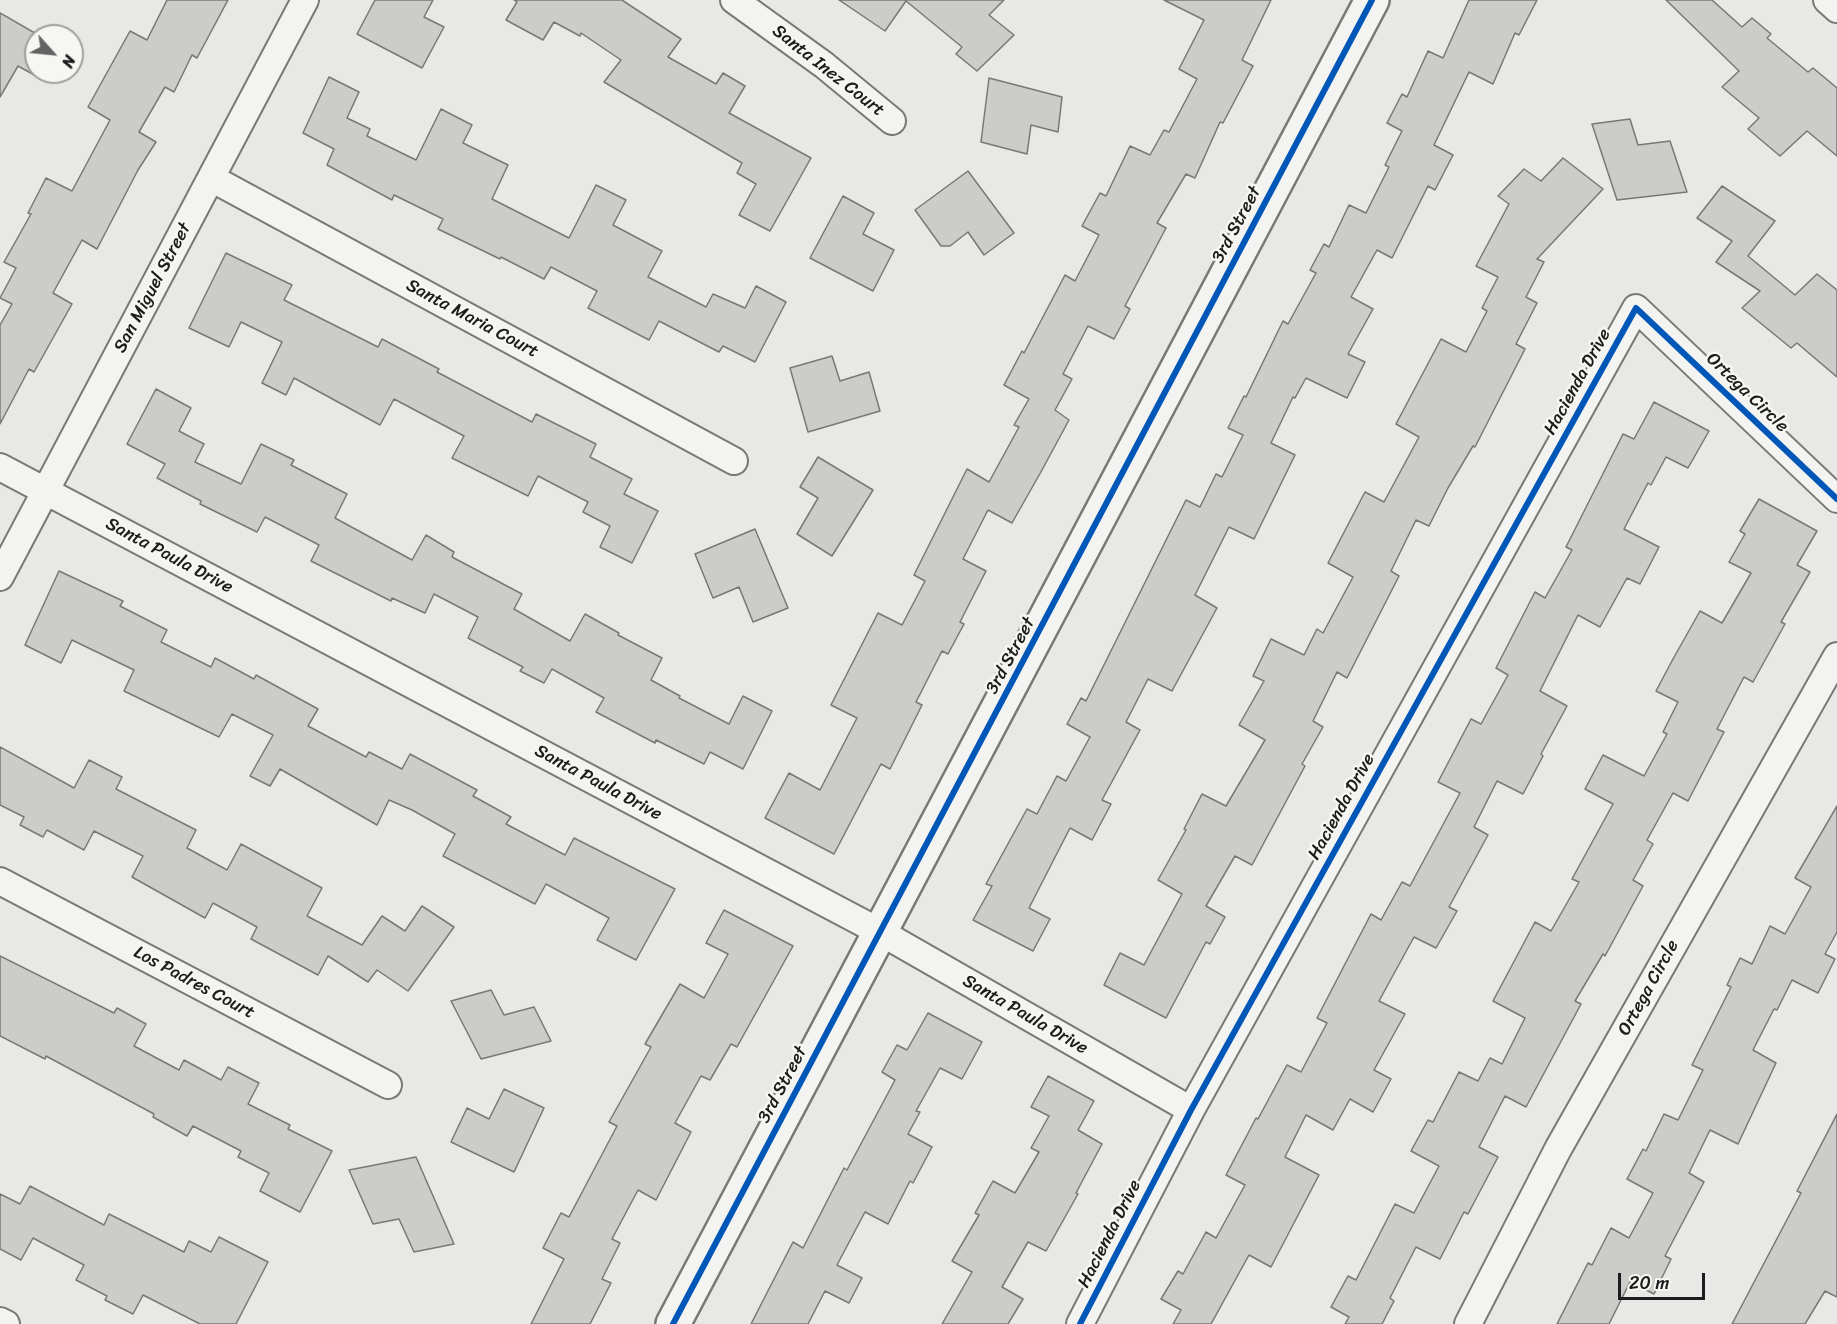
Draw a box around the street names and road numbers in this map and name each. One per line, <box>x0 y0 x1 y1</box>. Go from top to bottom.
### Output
street label: Santa Inez Court <box>768 21 888 121</box>
street label: 3rd Street <box>1208 183 1266 267</box>
street label: San Miguel Street <box>110 219 196 357</box>
street label: Santa Maria Court <box>402 275 542 363</box>
street label: Hacienda Drive <box>1540 325 1616 439</box>
street label: Ortega Circle <box>1701 348 1793 438</box>
street label: Santa Paula Drive <box>102 513 236 599</box>
street label: 3rd Street <box>982 614 1040 698</box>
street label: Santa Paula Drive <box>531 740 665 826</box>
street label: Hacienda Drive <box>1304 750 1380 864</box>
street label: Ortega Circle <box>1614 936 1684 1040</box>
street label: Los Padres Court <box>130 942 258 1024</box>
street label: Santa Paula Drive <box>959 970 1091 1060</box>
street label: 3rd Street <box>754 1043 812 1127</box>
street label: Hacienda Drive <box>1074 1177 1146 1291</box>

